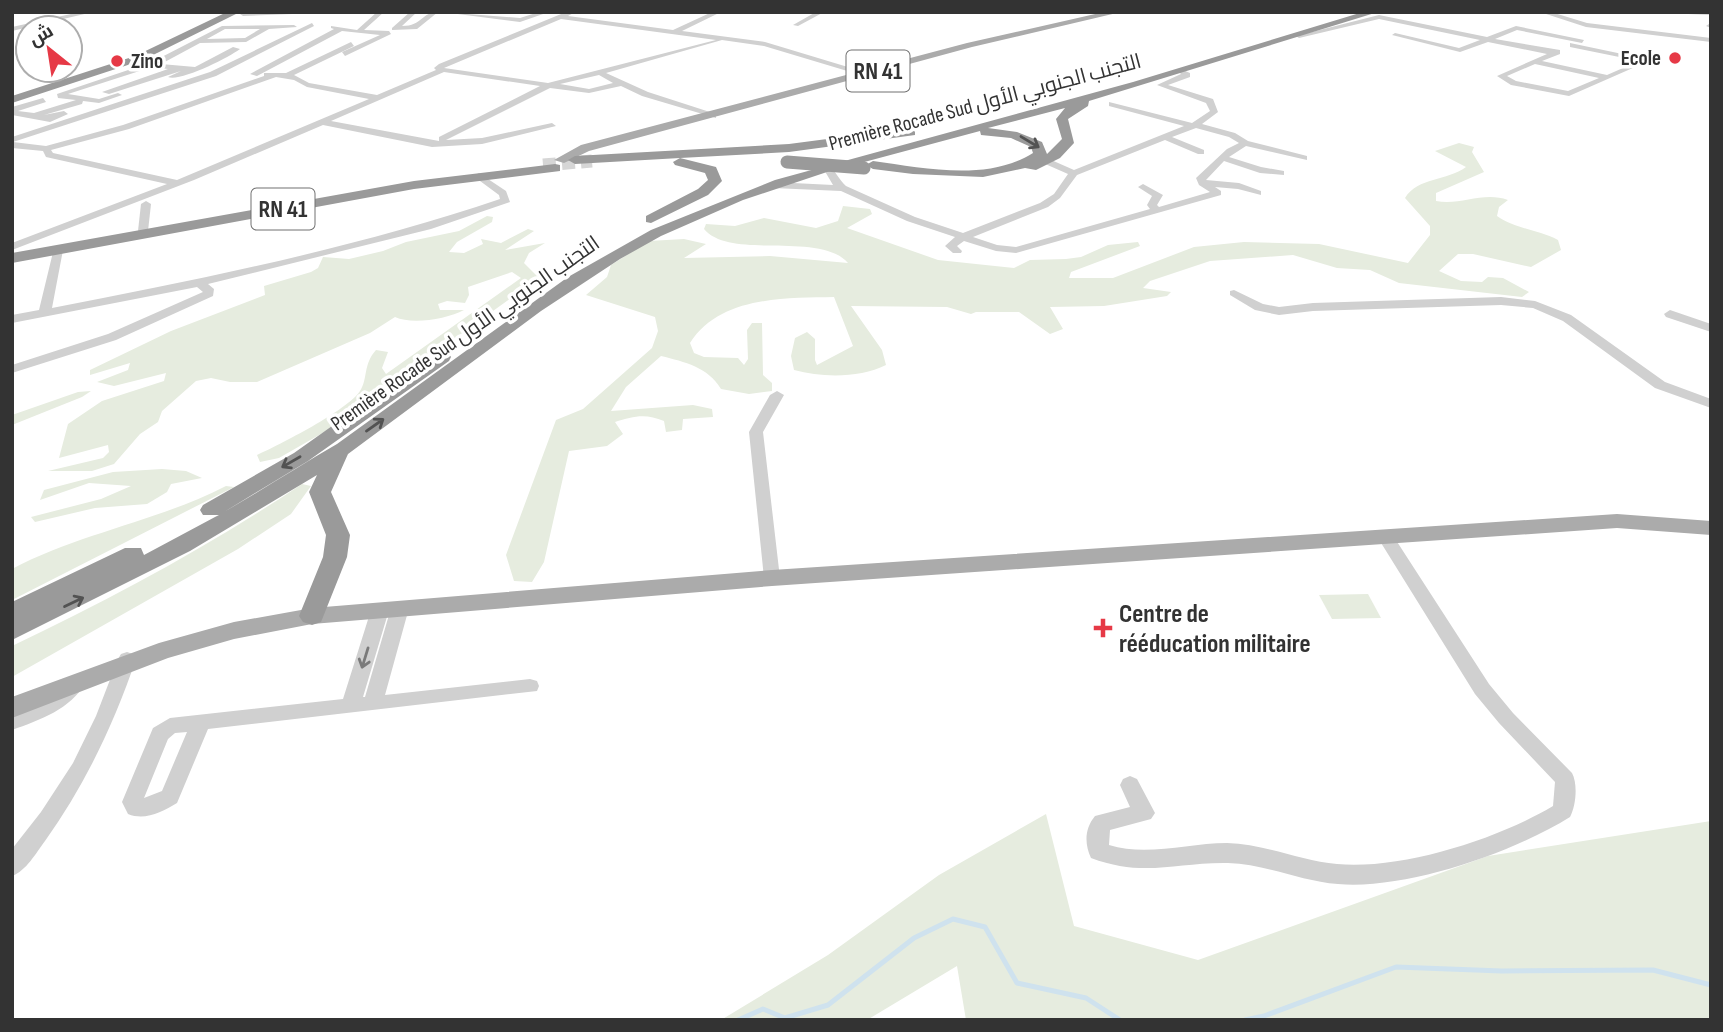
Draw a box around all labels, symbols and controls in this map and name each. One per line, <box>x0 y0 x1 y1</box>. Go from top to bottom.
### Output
north arrow <box>14 14 84 84</box>
text: ش <box>25 20 58 52</box>
place label: Ecole <box>1621 46 1661 71</box>
place label: Zino <box>131 49 163 74</box>
street label: Première Rocade Sud التجنب الجنوبي الأول <box>826 49 1145 159</box>
road number: RN 41 <box>846 50 910 92</box>
marker: Ecole <box>1667 50 1683 66</box>
marker: Zino <box>109 53 125 69</box>
one-way arrow <box>1019 136 1039 150</box>
road number: RN 41 <box>252 188 314 230</box>
street label: Première Rocade Sud التجنب الجنوبي الأول <box>326 231 606 439</box>
one-way arrow <box>366 418 385 433</box>
one-way arrow <box>282 456 302 470</box>
one-way arrow <box>63 595 84 608</box>
place label: Centre de rééducation militaire <box>1119 599 1311 660</box>
marker: Centre de rééducation militaire <box>1093 618 1113 638</box>
one-way arrow <box>358 647 371 669</box>

